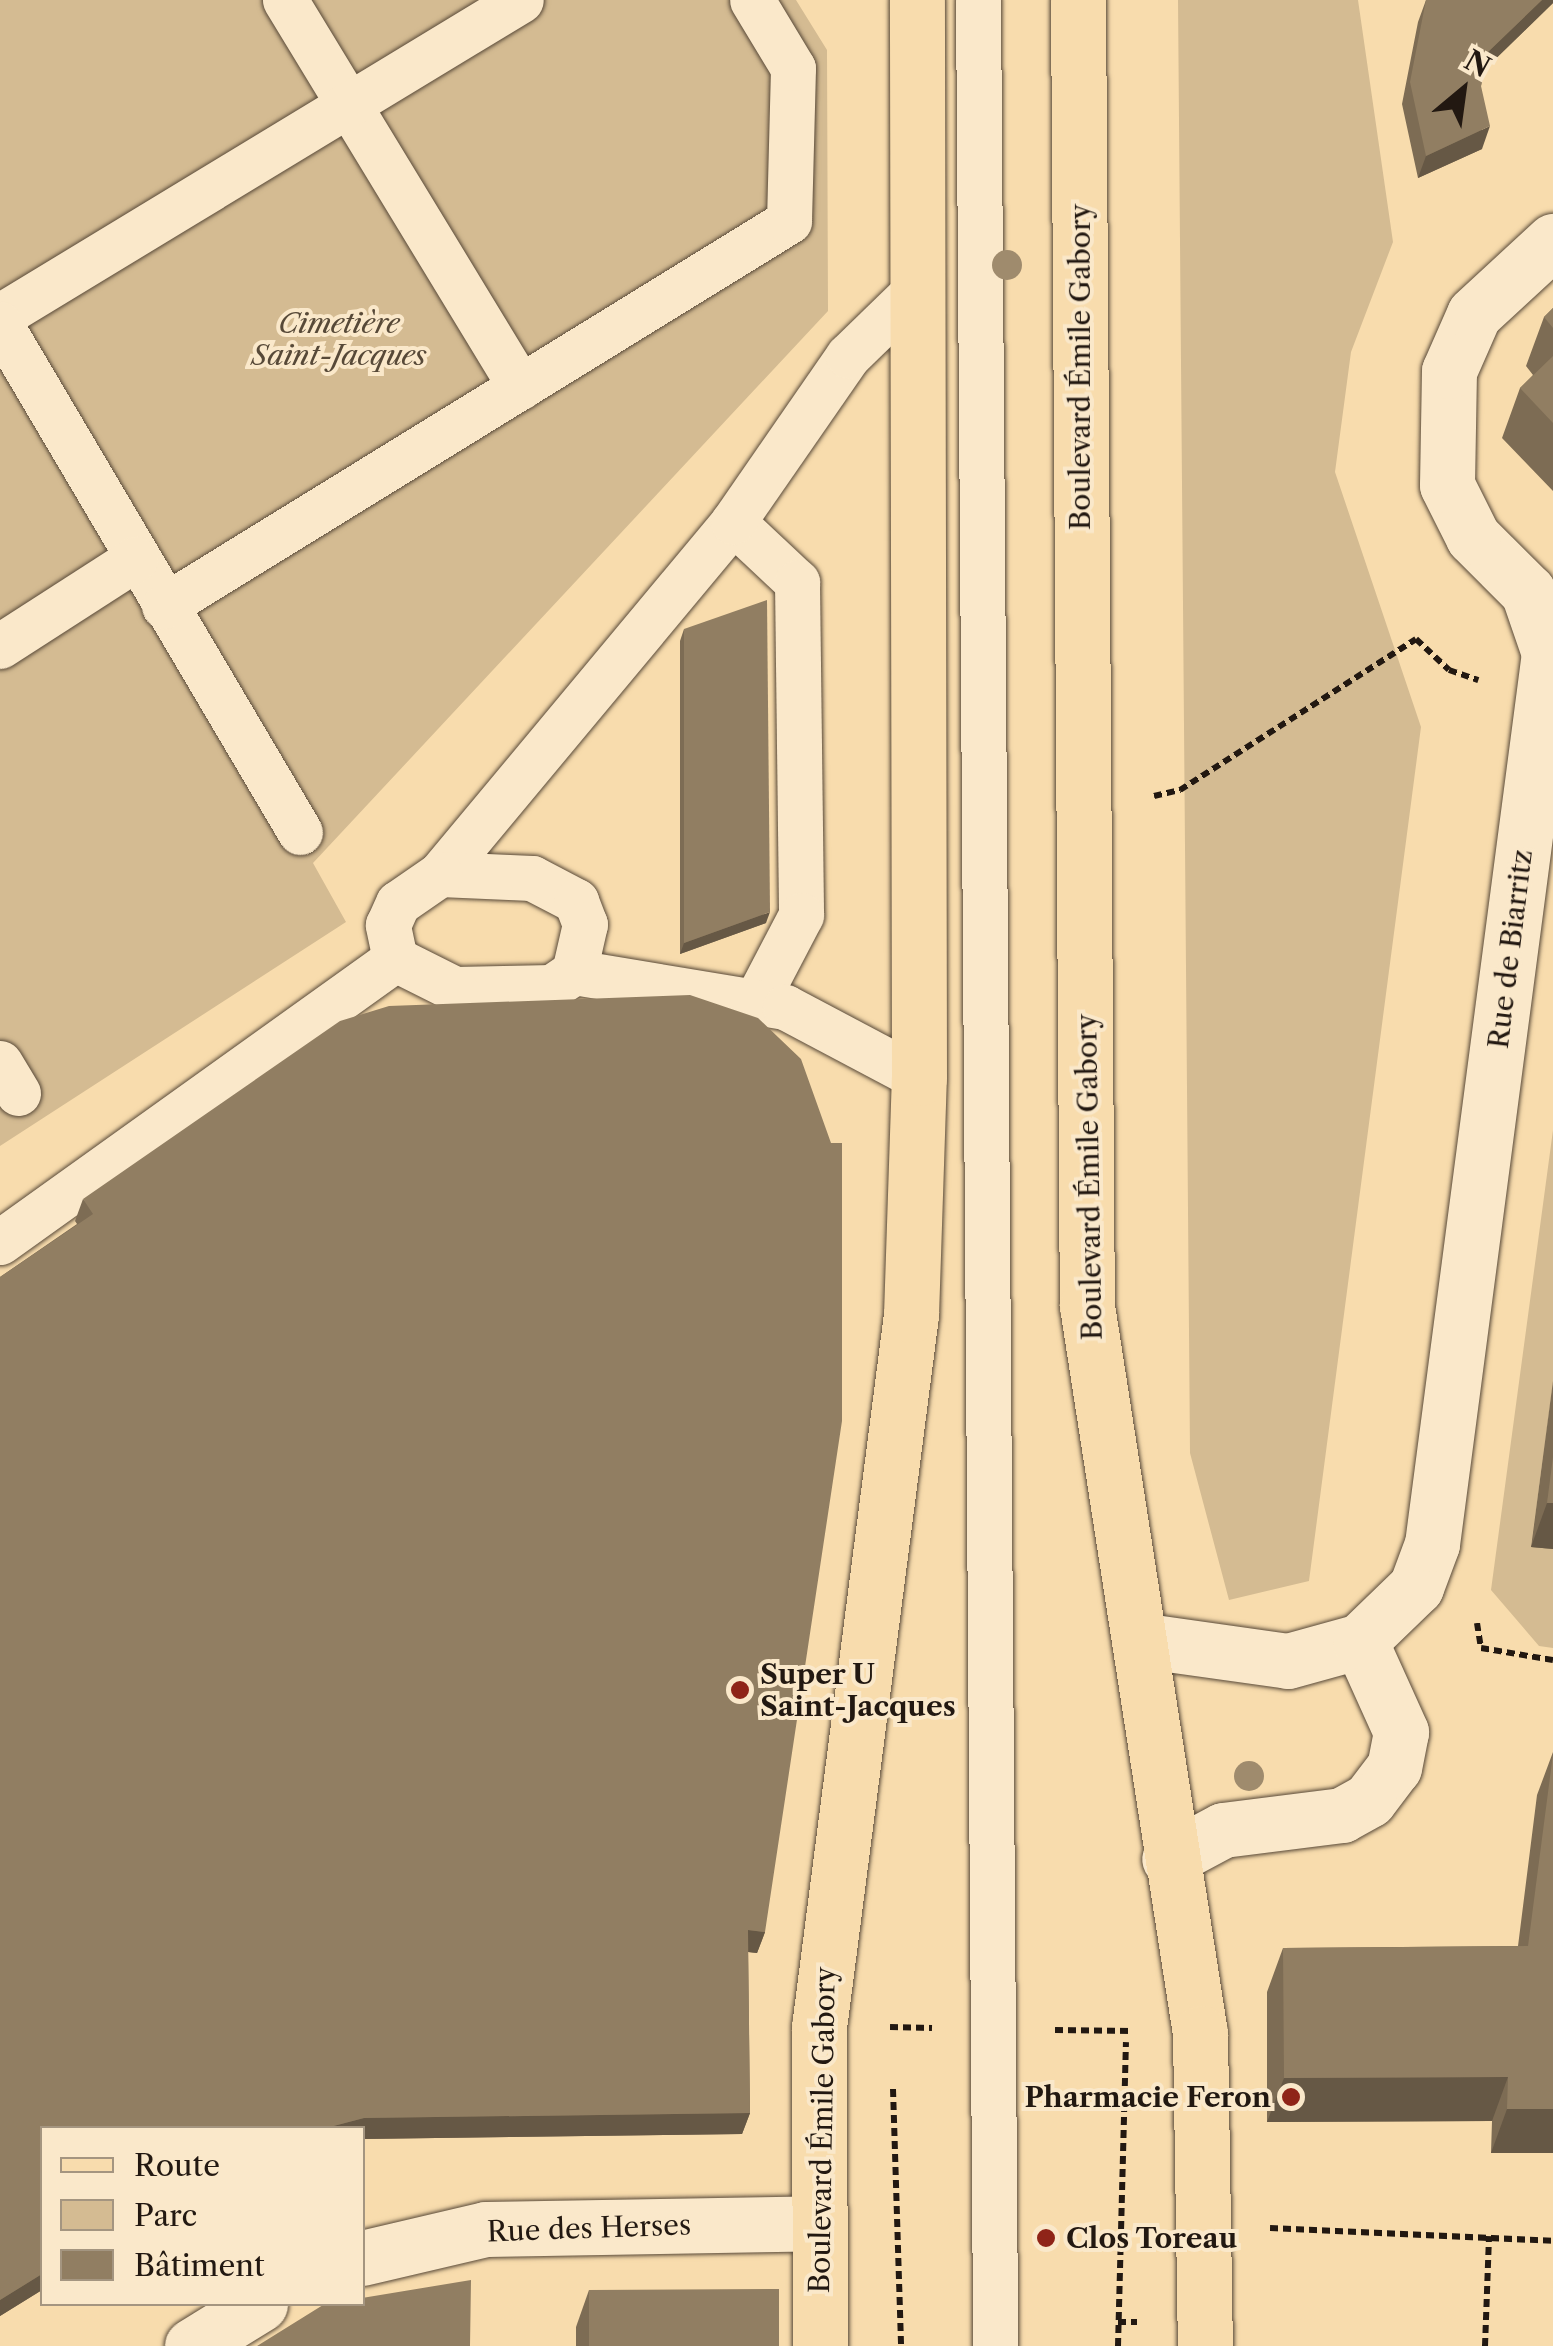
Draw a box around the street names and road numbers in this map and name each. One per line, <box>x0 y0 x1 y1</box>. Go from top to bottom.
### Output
street label: Boulevard Émile Gabory <box>1063 204 1097 530</box>
street label: Rue de Biarritz <box>1481 848 1539 1050</box>
street label: Boulevard Émile Gabory <box>1069 1013 1109 1341</box>
street label: Boulevard Émile Gabory <box>802 1966 842 2294</box>
street label: Rue des Herses <box>486 2208 692 2248</box>

